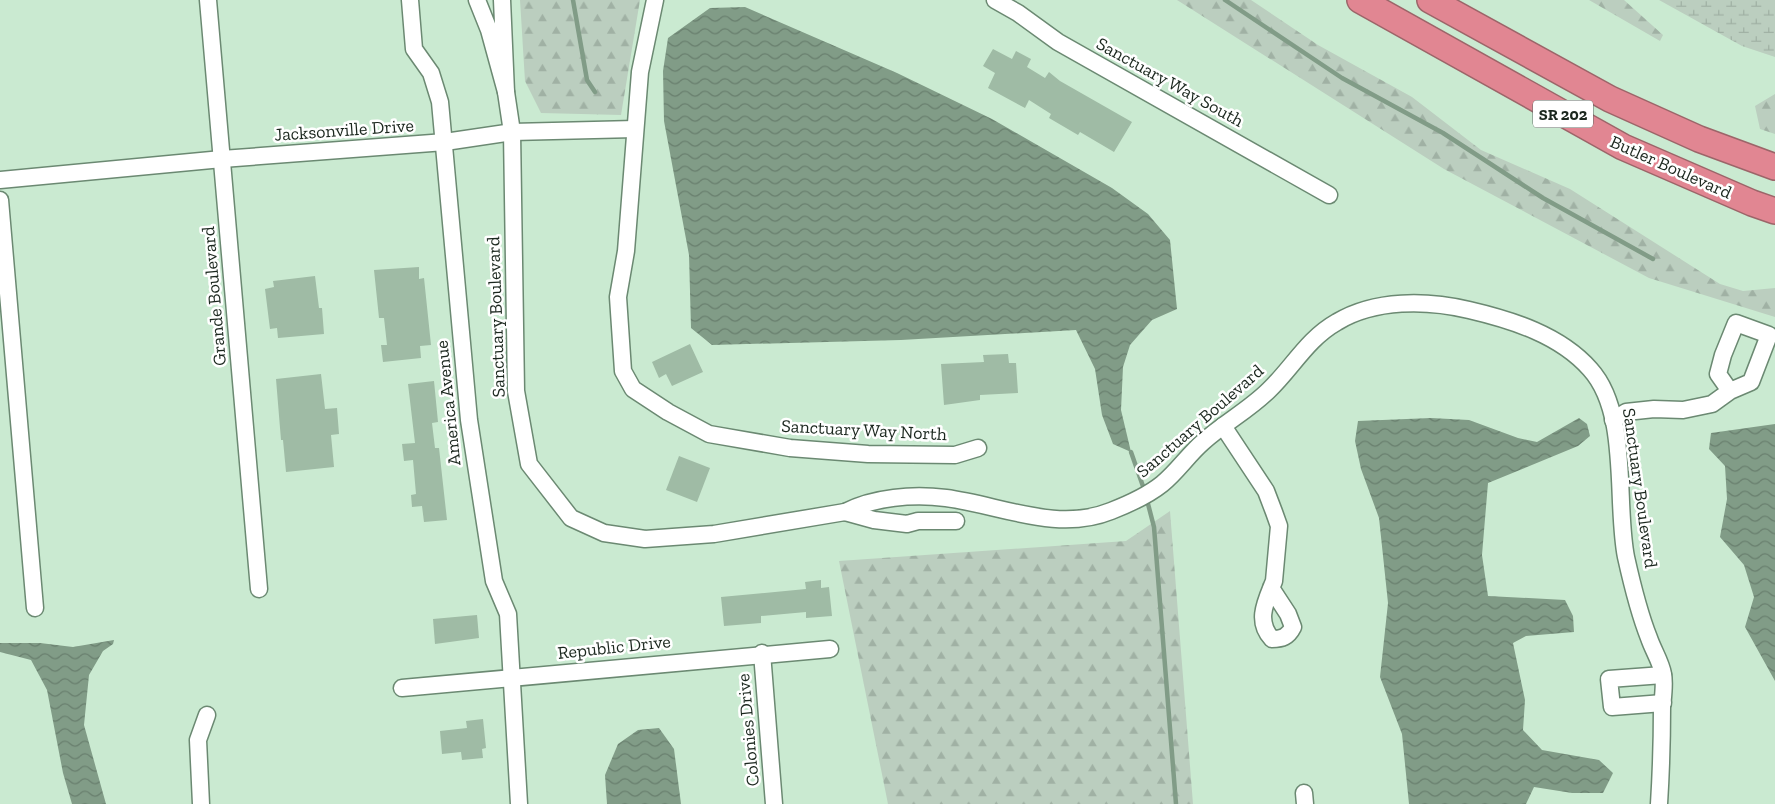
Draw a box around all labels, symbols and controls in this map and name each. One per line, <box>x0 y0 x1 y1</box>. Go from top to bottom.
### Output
street label: Sanctuary Way South <box>1092 32 1248 132</box>
road number: SR 202 <box>1533 100 1593 128</box>
street label: Jacksonville Drive <box>273 114 415 146</box>
street label: Butler Boulevard <box>1607 130 1735 204</box>
street label: Grande Boulevard <box>197 225 231 367</box>
street label: Sanctuary Boulevard <box>482 236 510 398</box>
street label: America Avenue <box>430 339 466 467</box>
street label: Sanctuary Boulevard <box>1132 360 1268 482</box>
street label: Sanctuary Boulevard <box>1618 407 1662 569</box>
street label: Sanctuary Way North <box>781 415 947 445</box>
street label: Republic Drive <box>556 630 672 664</box>
street label: Colonies Drive <box>732 673 764 787</box>

